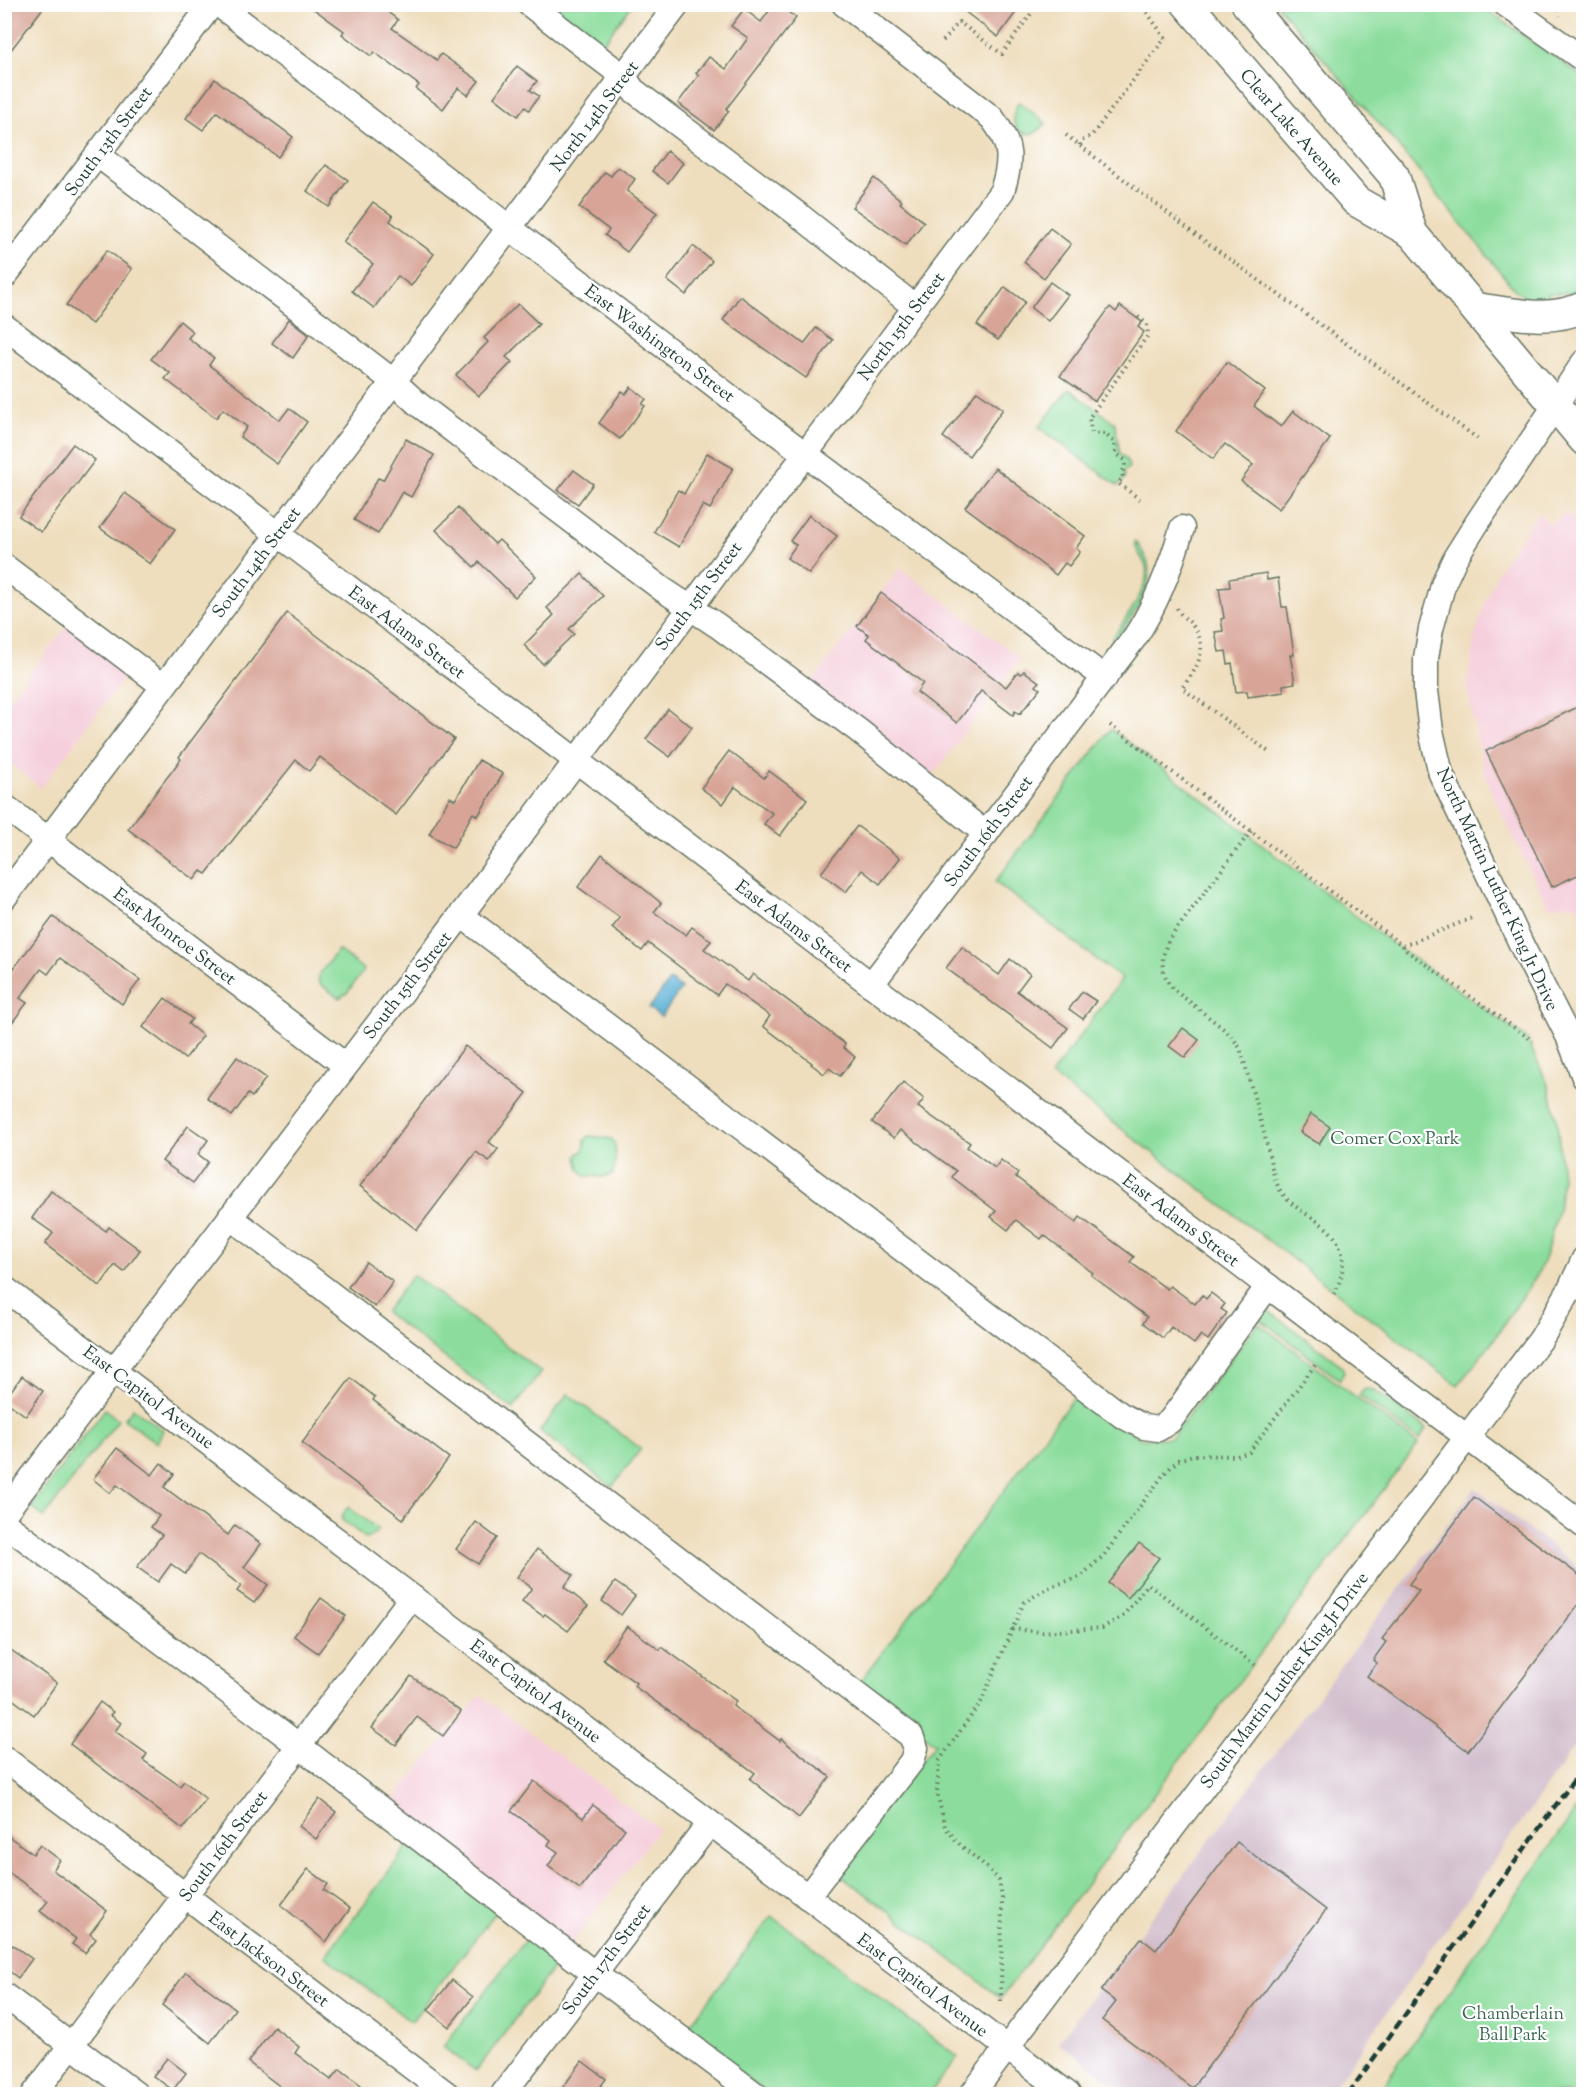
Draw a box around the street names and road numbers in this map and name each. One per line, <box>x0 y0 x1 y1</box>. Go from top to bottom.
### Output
street label: North 14th Street <box>545 56 646 178</box>
street label: Clear Lake Avenue <box>1232 64 1349 192</box>
street label: South 13th Street <box>60 82 160 203</box>
street label: North 15th Street <box>853 267 952 387</box>
street label: East Washington Street <box>578 279 739 410</box>
street label: South 14th Street <box>207 502 308 624</box>
street label: South 15th Street <box>650 537 749 657</box>
street label: East Adams Street <box>342 581 470 686</box>
street label: North Martin Luther King Jr Drive <box>1428 764 1564 1016</box>
street label: South 16th Street <box>939 771 1040 893</box>
street label: East Adams Street <box>729 875 857 980</box>
street label: East Monroe Street <box>107 883 241 993</box>
street label: South 15th Street <box>358 927 459 1046</box>
street label: East Adams Street <box>1116 1169 1244 1274</box>
street label: East Capitol Avenue <box>77 1341 219 1457</box>
street label: South Martin Luther King Jr Drive <box>1195 1567 1376 1795</box>
street label: East Capitol Avenue <box>464 1635 606 1751</box>
street label: South 16th Street <box>174 1786 275 1908</box>
street label: South 17th Street <box>557 1899 658 2021</box>
street label: East Jackson Street <box>202 1907 334 2015</box>
street label: East Capitol Avenue <box>851 1929 993 2045</box>

